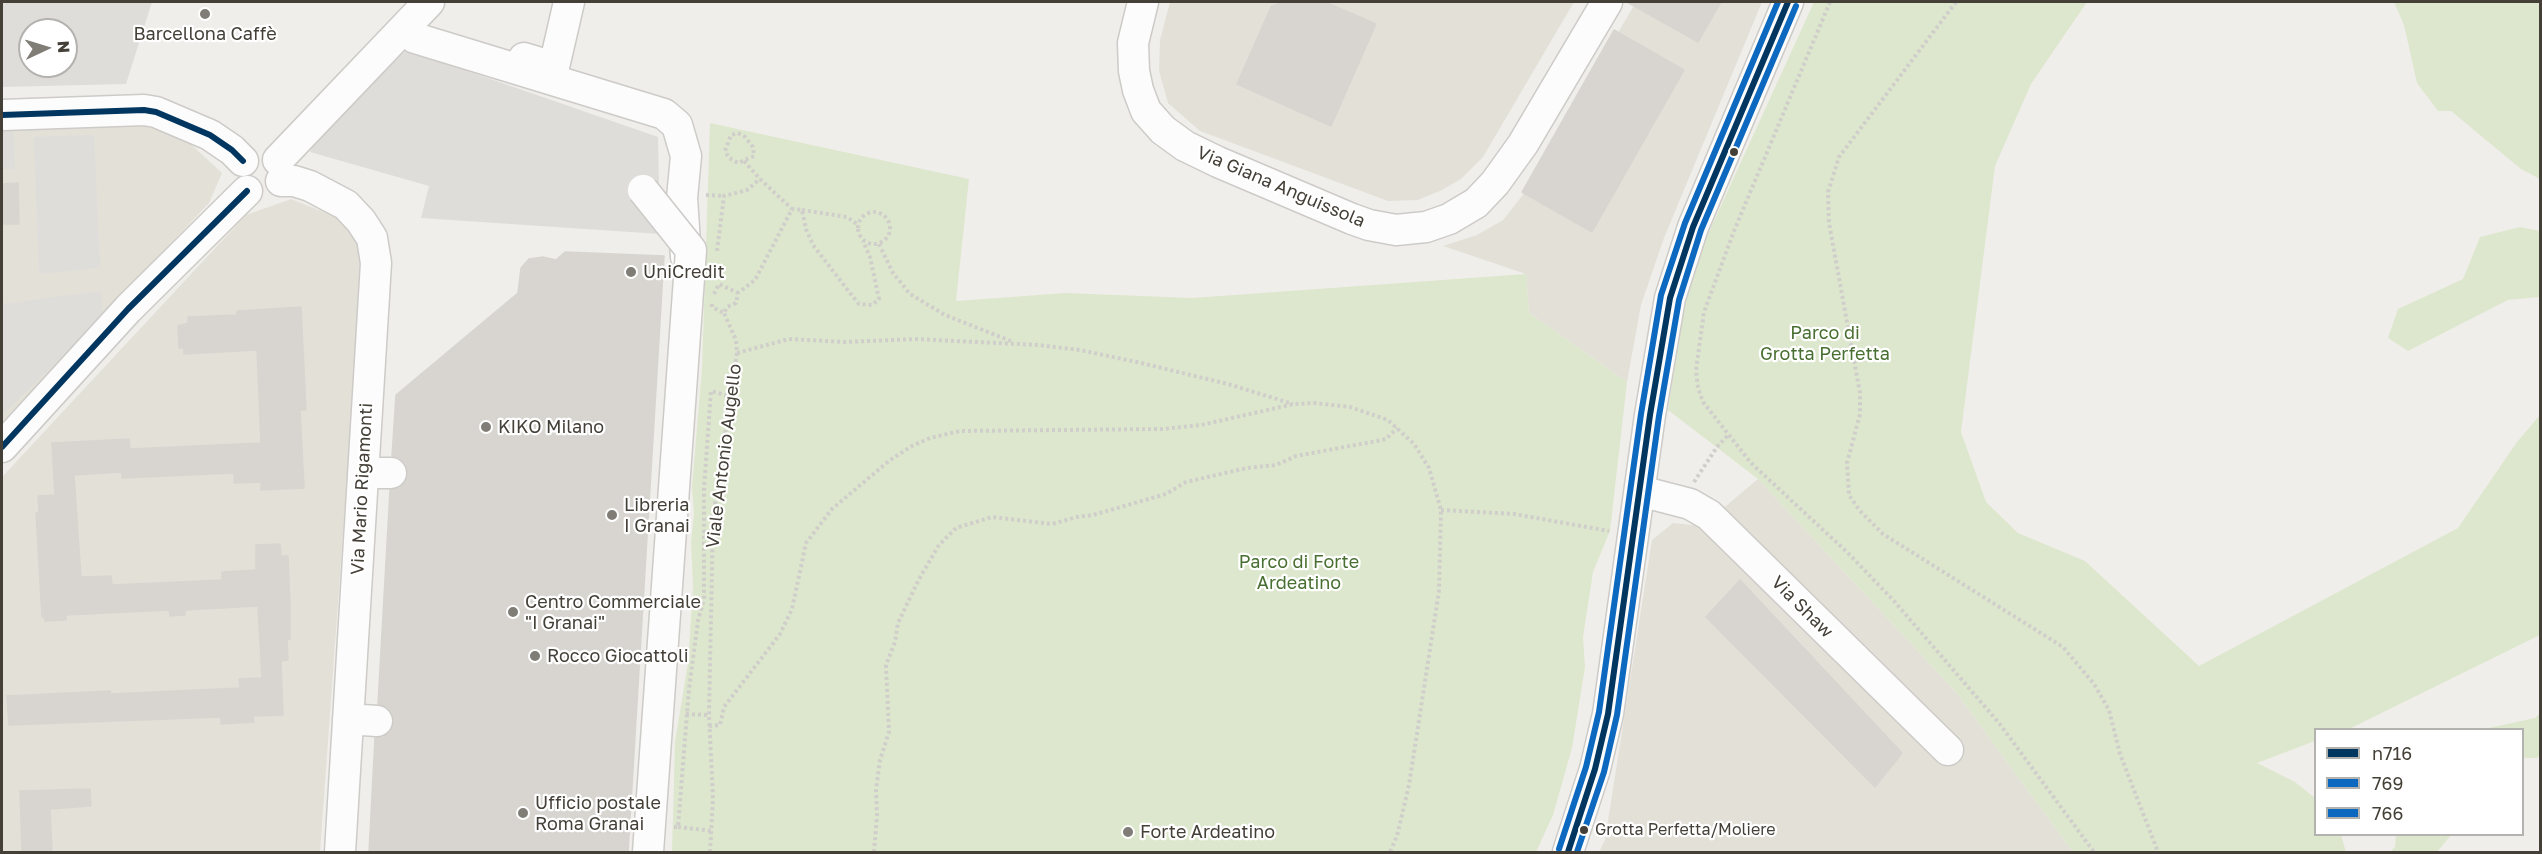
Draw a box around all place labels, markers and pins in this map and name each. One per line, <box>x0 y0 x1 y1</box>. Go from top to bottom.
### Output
marker: Barcellona Caffè <box>198 7 212 21</box>
place label: Barcellona Caffè <box>133 23 277 45</box>
unlabelled marker <box>1728 146 1740 158</box>
place label: UniCredit <box>643 261 725 283</box>
marker: UniCredit <box>624 265 638 279</box>
place label: KIKO Milano <box>498 416 604 438</box>
marker: KIKO Milano <box>479 420 493 434</box>
place label: Libreria I Granai <box>624 494 690 536</box>
marker: Libreria I Granai <box>605 508 619 522</box>
place label: Centro Commerciale "I Granai" <box>525 591 701 634</box>
marker: Centro Commerciale "I Granai" <box>506 605 520 619</box>
place label: Rocco Giocattoli <box>547 645 688 667</box>
marker: Rocco Giocattoli <box>528 649 542 663</box>
place label: Ufficio postale Roma Granai <box>535 792 661 834</box>
marker: Ufficio postale Roma Granai <box>516 806 530 820</box>
place label: Grotta Perfetta/Moliere <box>1595 820 1776 840</box>
place label: Forte Ardeatino <box>1140 821 1275 843</box>
marker: Grotta Perfetta/Moliere <box>1578 824 1590 836</box>
marker: Forte Ardeatino <box>1121 825 1135 839</box>

